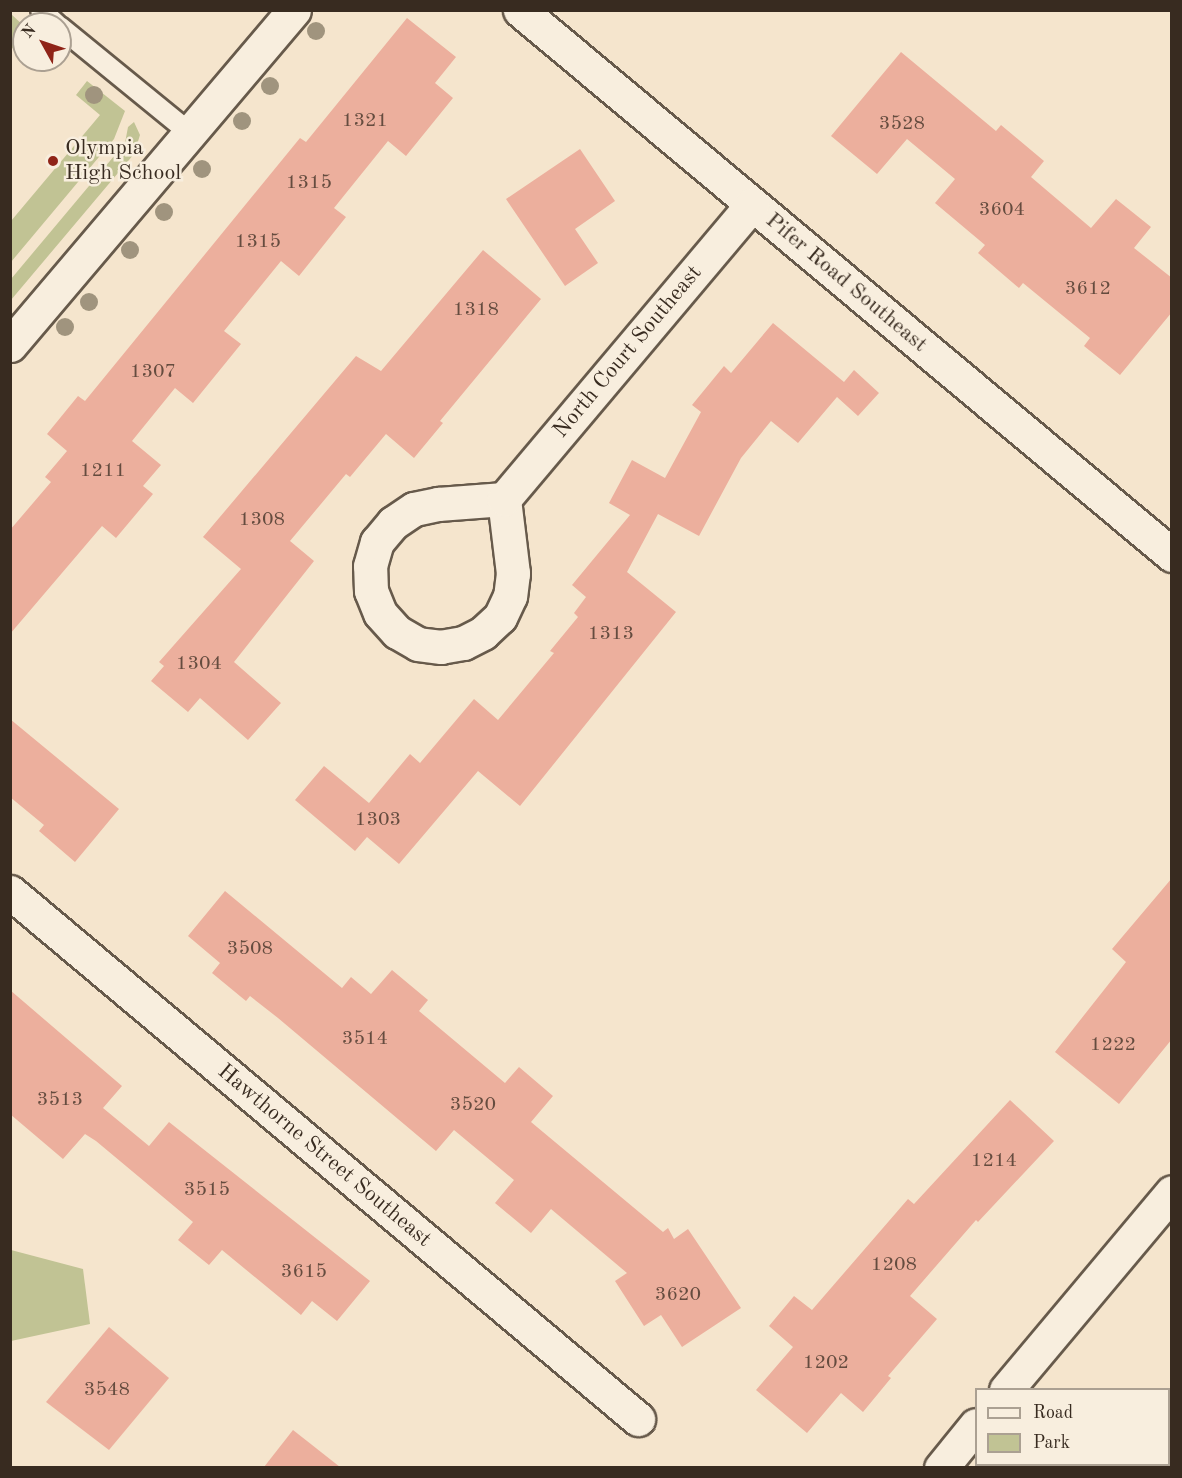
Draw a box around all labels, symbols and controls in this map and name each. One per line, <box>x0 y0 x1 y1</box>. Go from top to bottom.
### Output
north arrow <box>12 12 72 72</box>
text: N <box>20 22 40 42</box>
house number: 1321 <box>342 109 388 133</box>
house number: 3528 <box>879 112 925 136</box>
place label: Olympia High School <box>65 135 181 186</box>
marker: Olympia High School <box>46 154 60 168</box>
house number: 1315 <box>286 171 332 195</box>
house number: 3604 <box>979 198 1025 222</box>
street label: Pifer Road Southeast <box>760 208 932 358</box>
house number: 1315 <box>235 230 281 254</box>
street label: North Court Southeast <box>548 260 708 444</box>
house number: 3612 <box>1065 277 1111 301</box>
house number: 1318 <box>453 298 499 322</box>
house number: 1307 <box>130 360 176 384</box>
house number: 1211 <box>80 459 126 483</box>
house number: 1308 <box>239 508 285 532</box>
house number: 1313 <box>588 622 634 646</box>
house number: 1304 <box>176 652 222 676</box>
house number: 1303 <box>355 808 401 832</box>
house number: 3508 <box>227 937 273 961</box>
house number: 3514 <box>342 1027 388 1051</box>
house number: 1222 <box>1090 1033 1136 1057</box>
street label: Hawthorne Street Southeast <box>212 1059 436 1253</box>
house number: 3513 <box>37 1088 83 1112</box>
house number: 3520 <box>450 1093 496 1117</box>
house number: 1214 <box>971 1149 1017 1173</box>
house number: 3515 <box>184 1178 230 1202</box>
house number: 1208 <box>871 1253 917 1277</box>
house number: 3615 <box>281 1260 327 1284</box>
house number: 3620 <box>655 1283 701 1307</box>
house number: 1202 <box>803 1351 849 1375</box>
house number: 3548 <box>84 1378 130 1402</box>
legend <box>975 1388 1170 1466</box>
text: Road <box>1033 1404 1073 1422</box>
text: Park <box>1033 1434 1070 1452</box>

